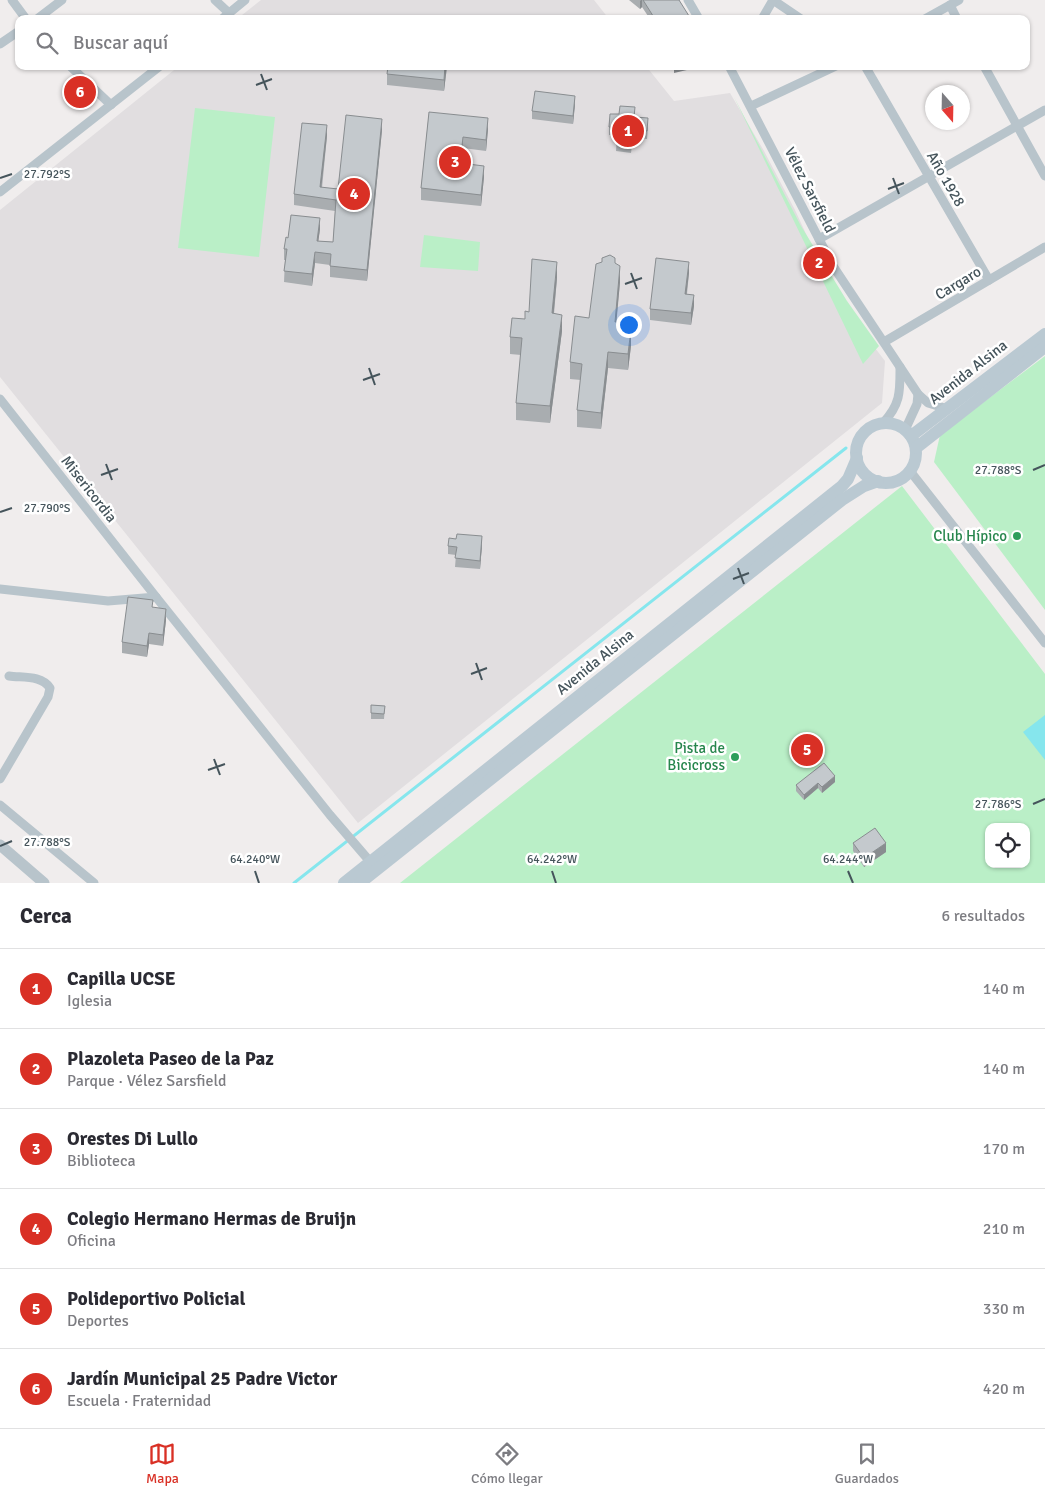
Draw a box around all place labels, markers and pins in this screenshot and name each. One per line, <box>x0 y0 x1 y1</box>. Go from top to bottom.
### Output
pin: 6 <box>64 73 96 111</box>
pin: 1 <box>612 112 644 150</box>
pin: 3 <box>439 143 471 181</box>
pin: 4 <box>338 175 370 213</box>
pin: 2 <box>803 244 835 282</box>
place label: Club Hípico <box>933 527 1007 545</box>
marker: Club Hípico <box>1011 530 1023 542</box>
pin: 5 <box>791 731 823 769</box>
place label: Pista de Bicicross <box>667 739 725 774</box>
marker: Pista de Bicicross <box>729 751 741 763</box>

